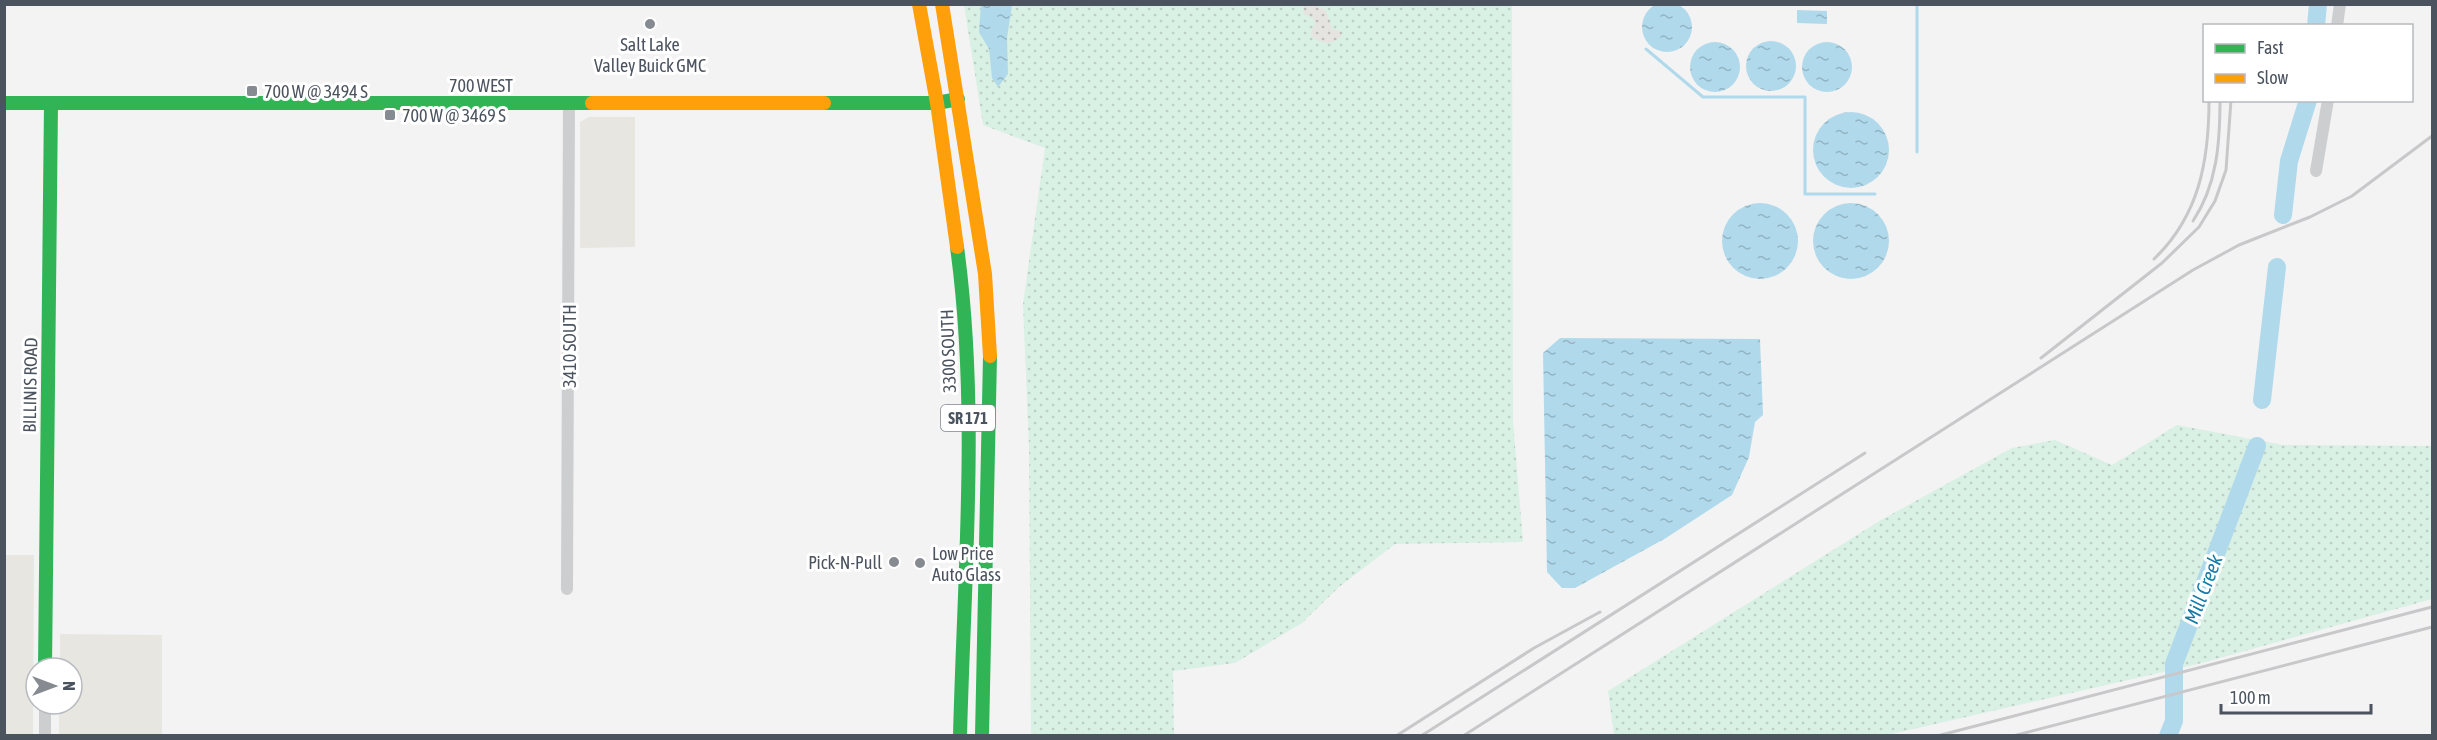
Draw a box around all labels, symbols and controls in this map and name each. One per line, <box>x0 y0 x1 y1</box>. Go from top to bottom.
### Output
marker: Salt Lake Valley Buick GMC <box>643 17 657 31</box>
legend <box>2203 24 2413 102</box>
place label: Salt Lake Valley Buick GMC <box>594 34 706 76</box>
text: Fast <box>2257 37 2284 58</box>
text: Slow <box>2257 67 2288 88</box>
street label: 700 WEST <box>449 75 513 96</box>
place label: 700 W @ 3494 S <box>264 81 368 102</box>
marker: 700 W @ 3494 S <box>245 84 259 98</box>
place label: 700 W @ 3469 S <box>402 105 506 126</box>
marker: 700 W @ 3469 S <box>383 108 397 122</box>
street label: 3410 SOUTH <box>559 304 580 388</box>
street label: 3300 SOUTH <box>936 309 960 393</box>
street label: BILLINIS ROAD <box>19 337 41 433</box>
road number: SR 171 <box>941 405 995 431</box>
place label: Low Price Auto Glass <box>932 543 1001 585</box>
water label: Mill Creek <box>2179 551 2227 627</box>
place label: Pick-N-Pull <box>808 552 882 573</box>
marker: Pick-N-Pull <box>887 555 901 569</box>
marker: Low Price Auto Glass <box>913 556 927 570</box>
north arrow <box>24 656 84 716</box>
scale bar <box>2221 677 2371 715</box>
text: N <box>60 681 78 691</box>
text: 100 m <box>2230 687 2271 708</box>

